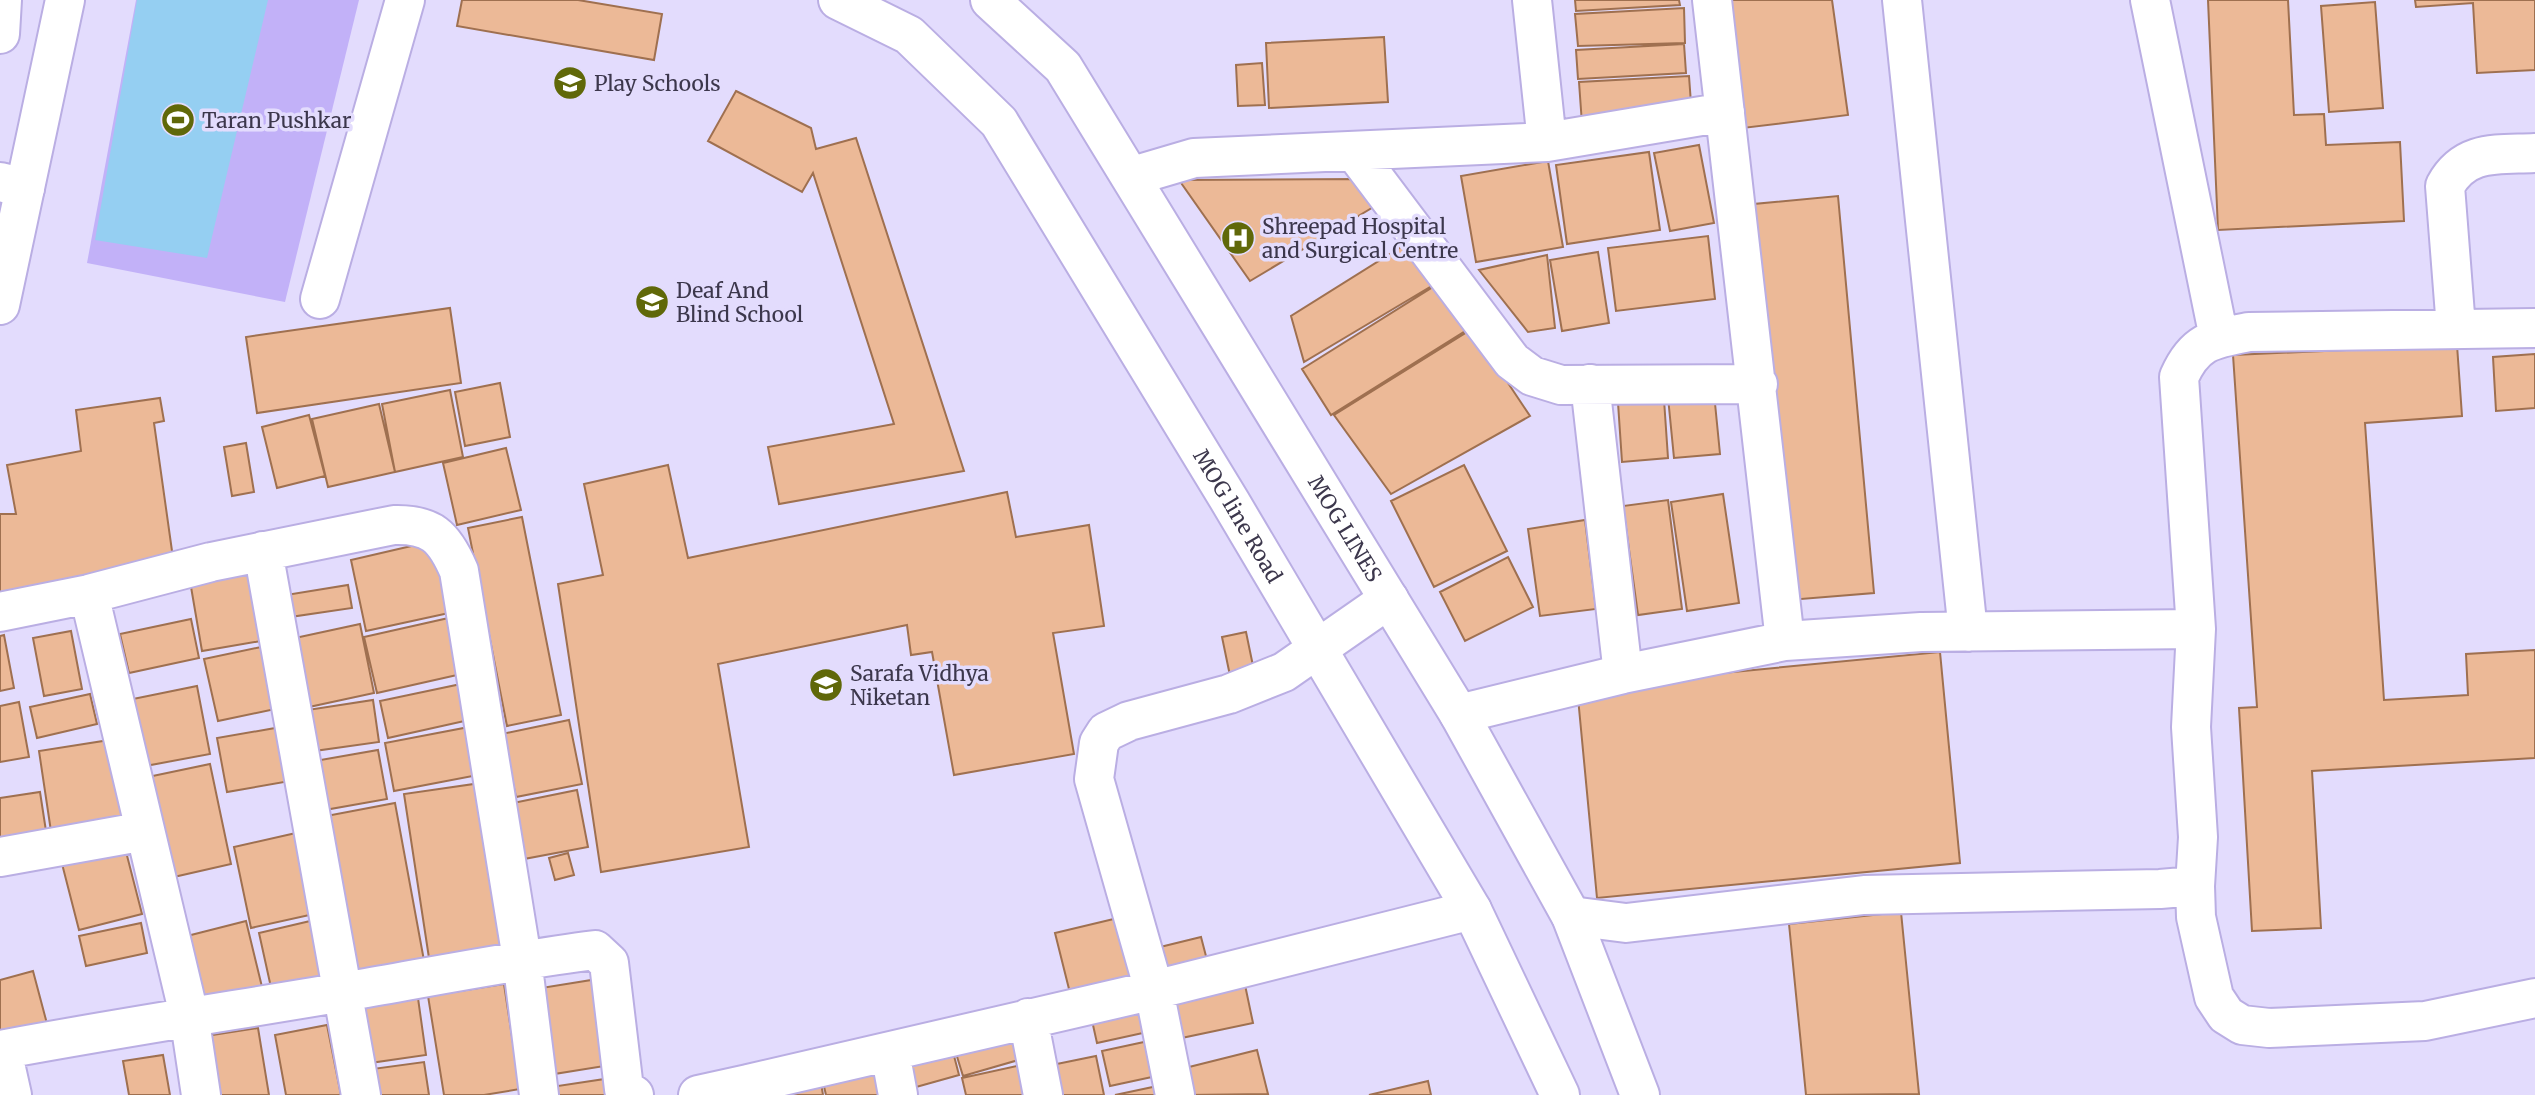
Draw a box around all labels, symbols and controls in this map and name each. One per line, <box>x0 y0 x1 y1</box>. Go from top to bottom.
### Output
school or university icon: Play Schools <box>551 64 589 102</box>
place label: Play Schools <box>594 70 720 97</box>
sports icon: Taran Pushkar <box>159 101 197 139</box>
place label: Taran Pushkar <box>202 107 351 134</box>
place label: Shreepad Hospital and Surgical Centre <box>1262 213 1458 264</box>
hospital icon: Shreepad Hospital and Surgical Centre <box>1219 219 1257 257</box>
place label: Deaf And Blind School <box>676 277 804 328</box>
school or university icon: Deaf And Blind School <box>633 283 671 321</box>
street label: MOG line Road <box>1188 444 1289 588</box>
street label: MOG LINES <box>1303 470 1388 586</box>
place label: Sarafa Vidhya Niketan <box>850 660 989 711</box>
school or university icon: Sarafa Vidhya Niketan <box>807 666 845 704</box>

